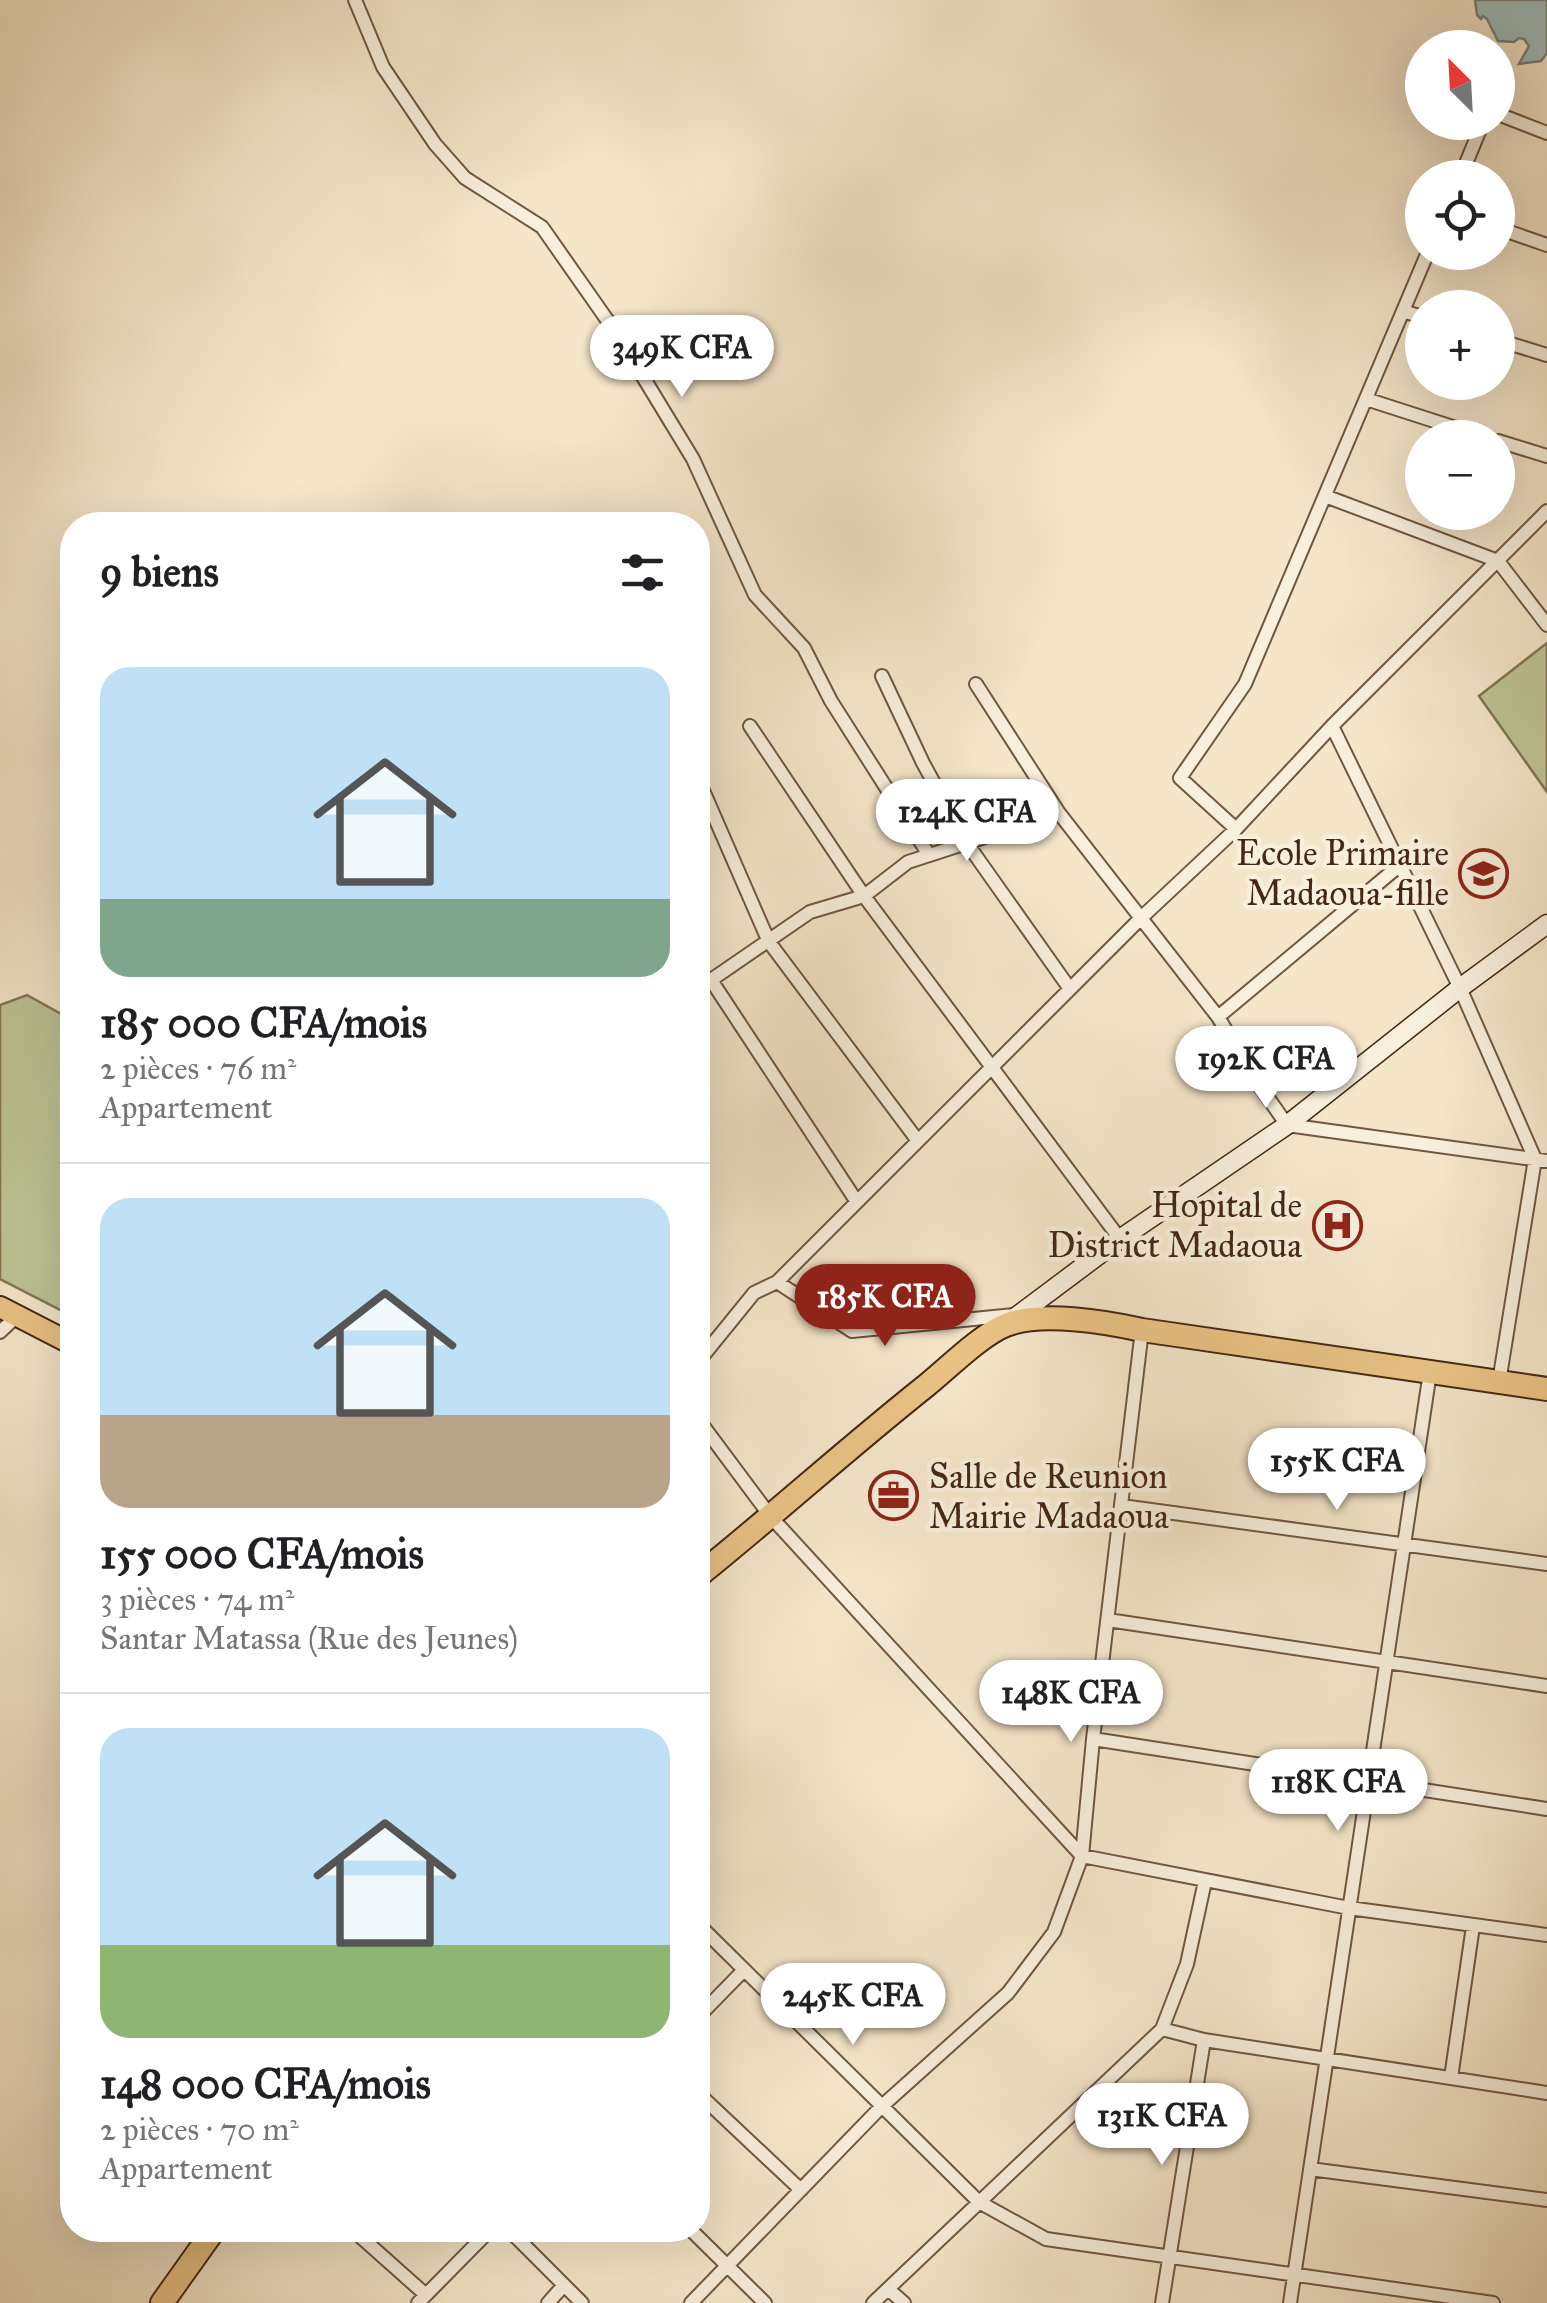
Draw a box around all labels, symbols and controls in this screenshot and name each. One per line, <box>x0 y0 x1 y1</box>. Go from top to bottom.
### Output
north arrow <box>1405 30 1515 140</box>
map controls <box>1405 30 1515 530</box>
button: locate <box>1405 160 1515 270</box>
button: + <box>1405 290 1515 400</box>
pin: 349K CFA <box>579 315 785 400</box>
text: 349K CFA <box>612 328 752 367</box>
button: − <box>1405 420 1515 530</box>
icon: filters <box>615 545 670 600</box>
text: 9 biens <box>100 546 219 598</box>
icon: home <box>295 732 475 912</box>
pin: 124K CFA <box>864 779 1070 864</box>
text: 124K CFA <box>898 792 1036 831</box>
place label: Ecole Primaire Madaoua-fille <box>1236 832 1449 915</box>
school or university icon: Ecole Primaire Madaoua-fille <box>1458 847 1510 899</box>
text: 185 000 CFA/mois <box>100 997 427 1049</box>
pin: 192K CFA <box>1163 1026 1369 1111</box>
text: 192K CFA <box>1197 1039 1335 1078</box>
text: 2 pièces · 76 m² <box>100 1049 296 1088</box>
text: Appartement <box>100 1088 272 1127</box>
place label: Hopital de District Madaoua <box>1048 1184 1302 1267</box>
hospital icon: Hopital de District Madaoua <box>1311 1199 1363 1251</box>
icon: home <box>295 1263 475 1443</box>
pin: 185K CFA <box>782 1264 988 1349</box>
text: 185K CFA <box>817 1277 953 1316</box>
pin: 155K CFA <box>1234 1428 1440 1513</box>
text: 155K CFA <box>1270 1441 1404 1480</box>
place label: Salle de Reunion Mairie Madaoua <box>929 1455 1169 1538</box>
office icon: Salle de Reunion Mairie Madaoua <box>868 1470 920 1522</box>
text: 155 000 CFA/mois <box>100 1528 424 1580</box>
text: 3 pièces · 74 m² <box>100 1580 294 1619</box>
text: Santar Matassa (Rue des Jeunes) <box>100 1619 518 1658</box>
pin: 148K CFA <box>968 1660 1174 1745</box>
text: 148K CFA <box>1001 1673 1141 1712</box>
pin: 118K CFA <box>1235 1749 1441 1834</box>
text: 118K CFA <box>1271 1762 1405 1801</box>
icon: home <box>295 1793 475 1973</box>
pin: 245K CFA <box>750 1963 956 2048</box>
text: 245K CFA <box>783 1976 923 2015</box>
text: 148 000 CFA/mois <box>100 2058 431 2110</box>
pin: 131K CFA <box>1059 2083 1265 2168</box>
text: 131K CFA <box>1097 2096 1227 2135</box>
text: 2 pièces · 70 m² <box>100 2110 299 2149</box>
text: Appartement <box>100 2149 272 2188</box>

